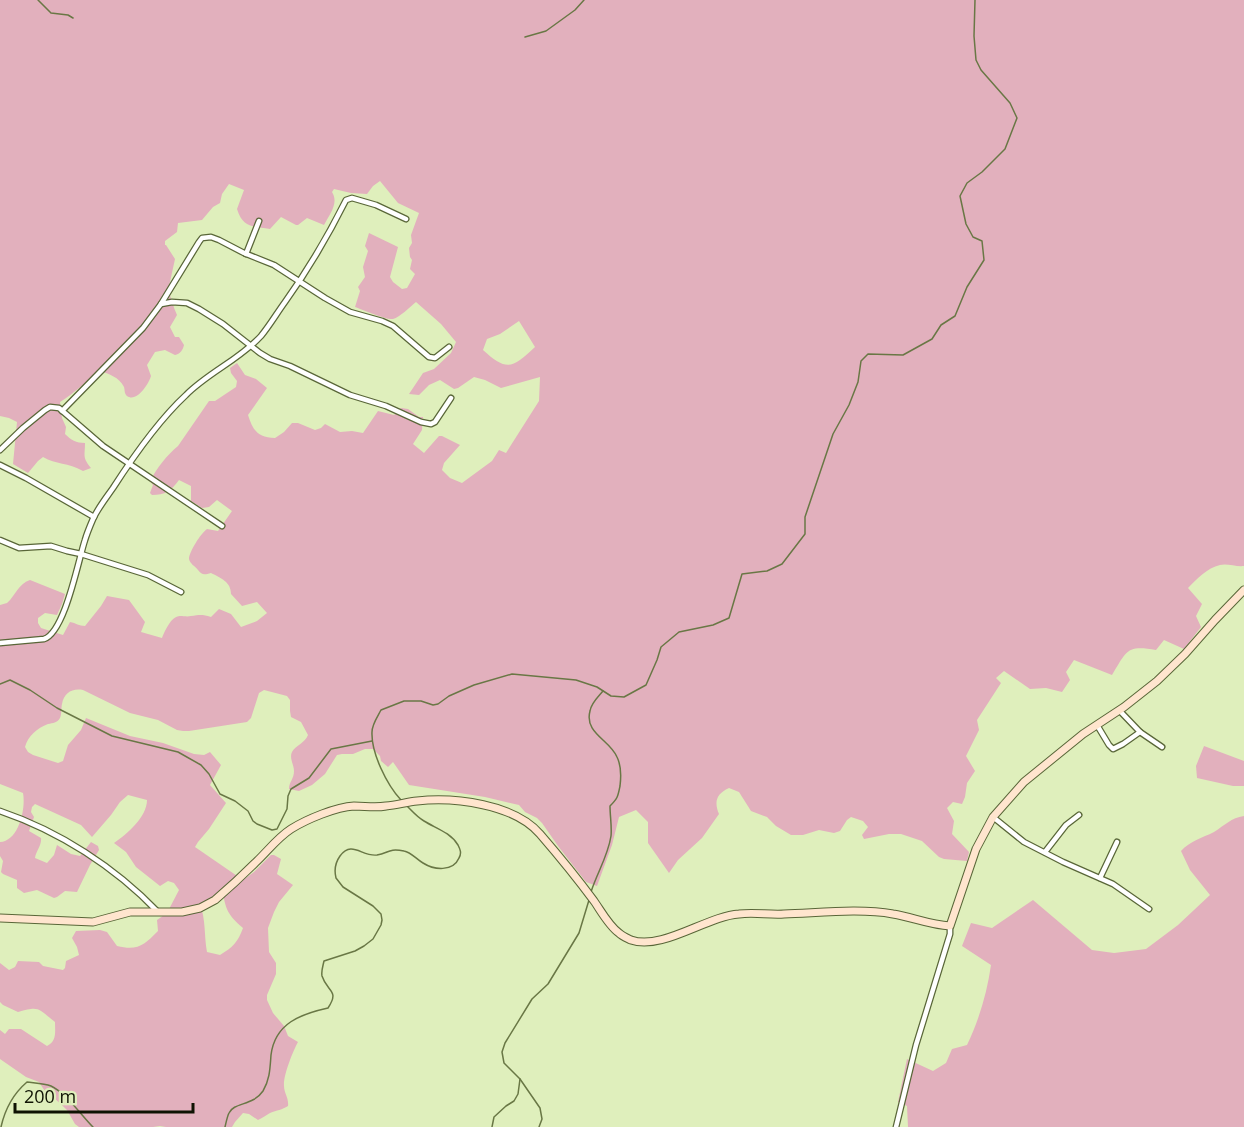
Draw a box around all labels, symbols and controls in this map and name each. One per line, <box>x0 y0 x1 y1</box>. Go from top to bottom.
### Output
scale bar <box>15 1076 194 1114</box>
text: 200 m <box>24 1084 76 1108</box>

